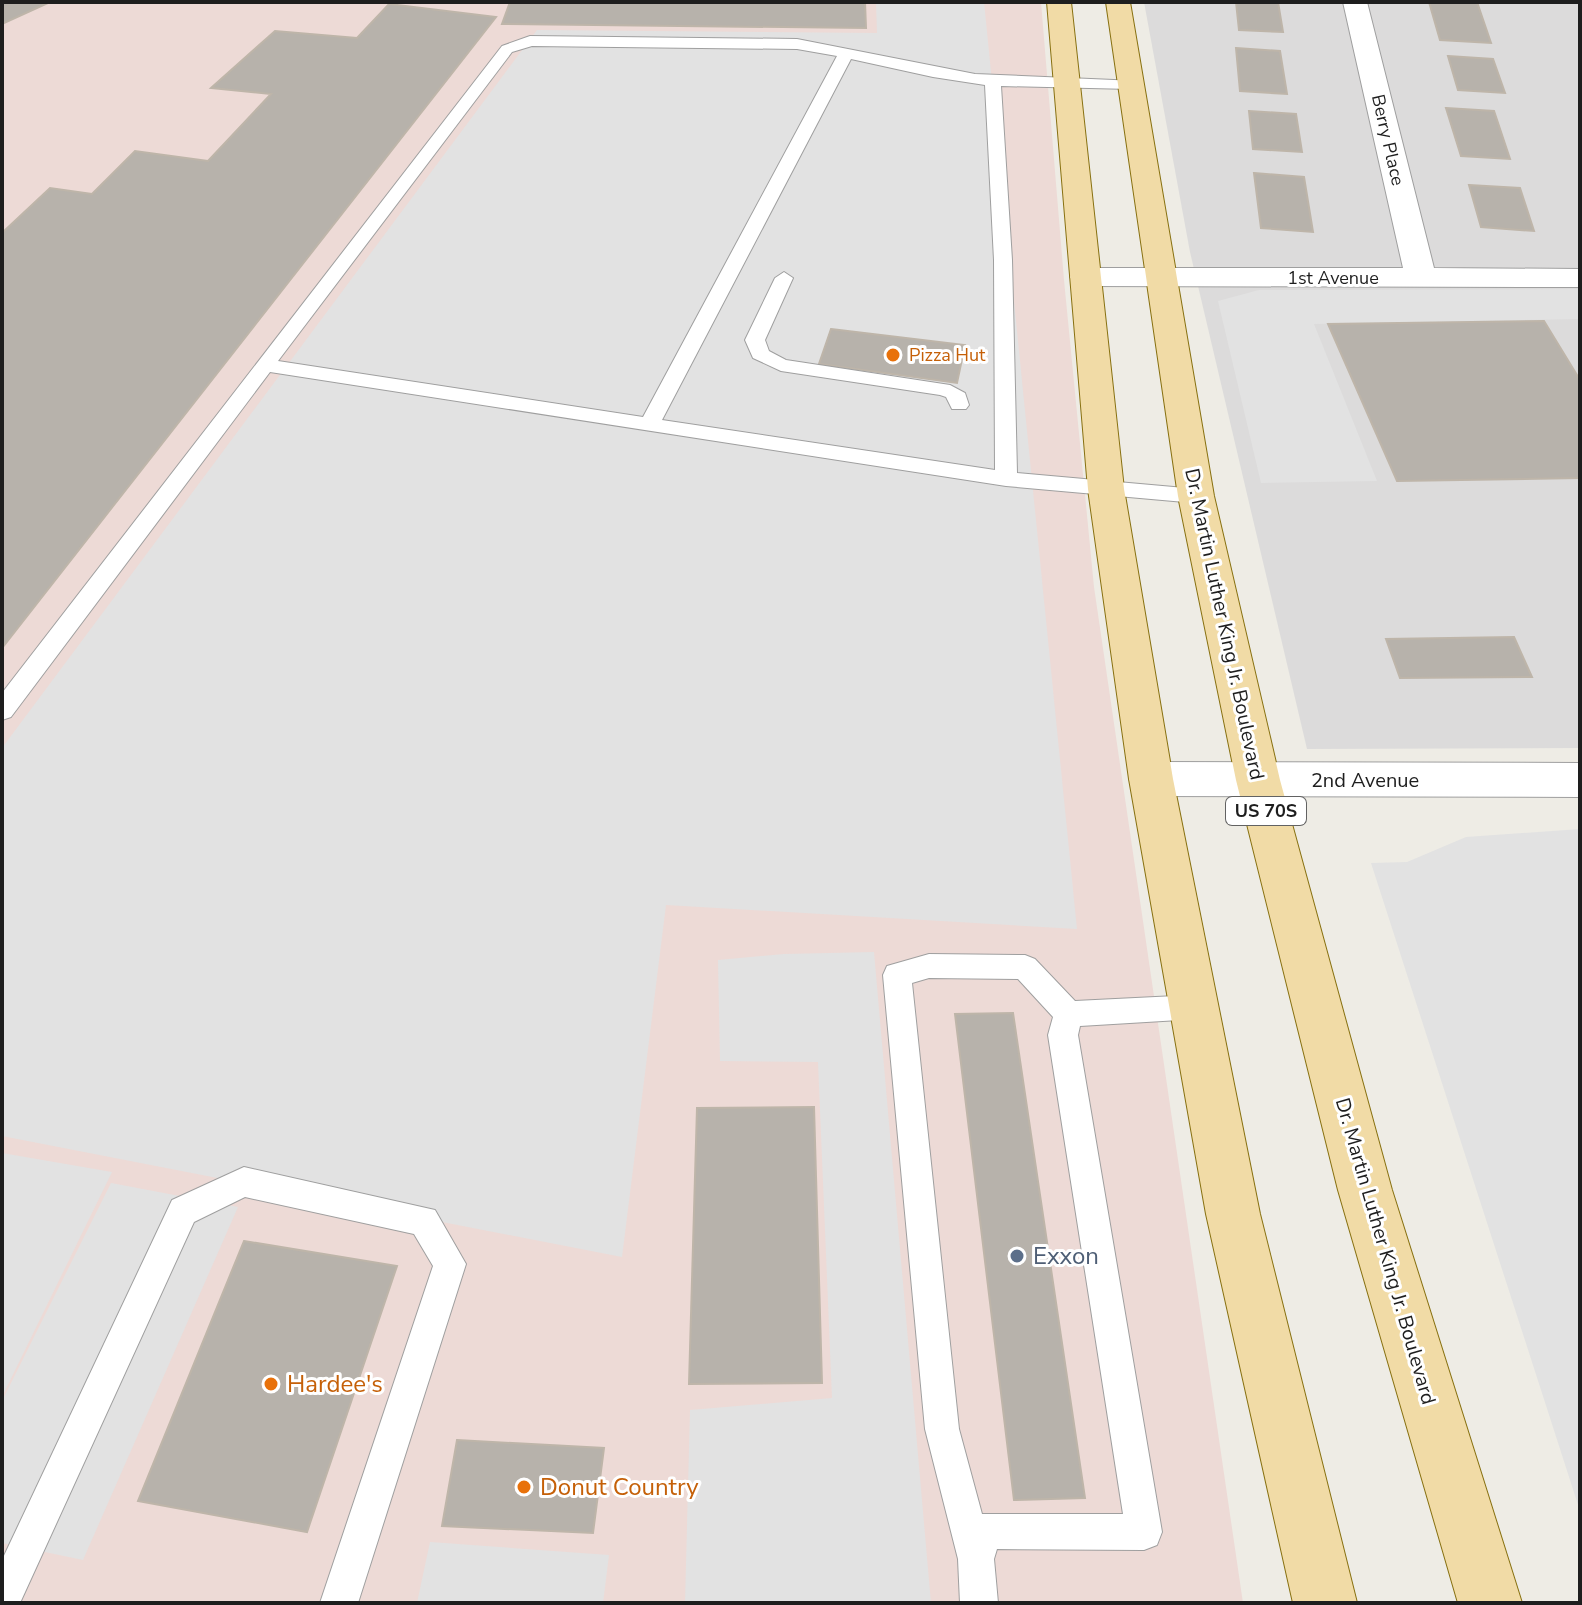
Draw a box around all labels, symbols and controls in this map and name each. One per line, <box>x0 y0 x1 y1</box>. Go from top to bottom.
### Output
street label: Berry Place <box>1366 92 1410 188</box>
street label: 1st Avenue <box>1287 266 1379 290</box>
place label: Pizza Hut <box>909 343 986 367</box>
marker: Pizza Hut <box>884 346 902 364</box>
street label: Dr. Martin Luther King Jr. Boulevard <box>1178 466 1271 782</box>
street label: 2nd Avenue <box>1311 767 1419 794</box>
road number: US 70S <box>1226 797 1306 825</box>
street label: Dr. Martin Luther King Jr. Boulevard <box>1329 1095 1442 1408</box>
place label: Exxon <box>1033 1240 1099 1272</box>
marker: Exxon <box>1008 1247 1026 1265</box>
place label: Hardee's <box>287 1368 383 1400</box>
marker: Hardee's <box>262 1375 280 1393</box>
place label: Donut Country <box>540 1471 699 1503</box>
marker: Donut Country <box>515 1478 533 1496</box>

